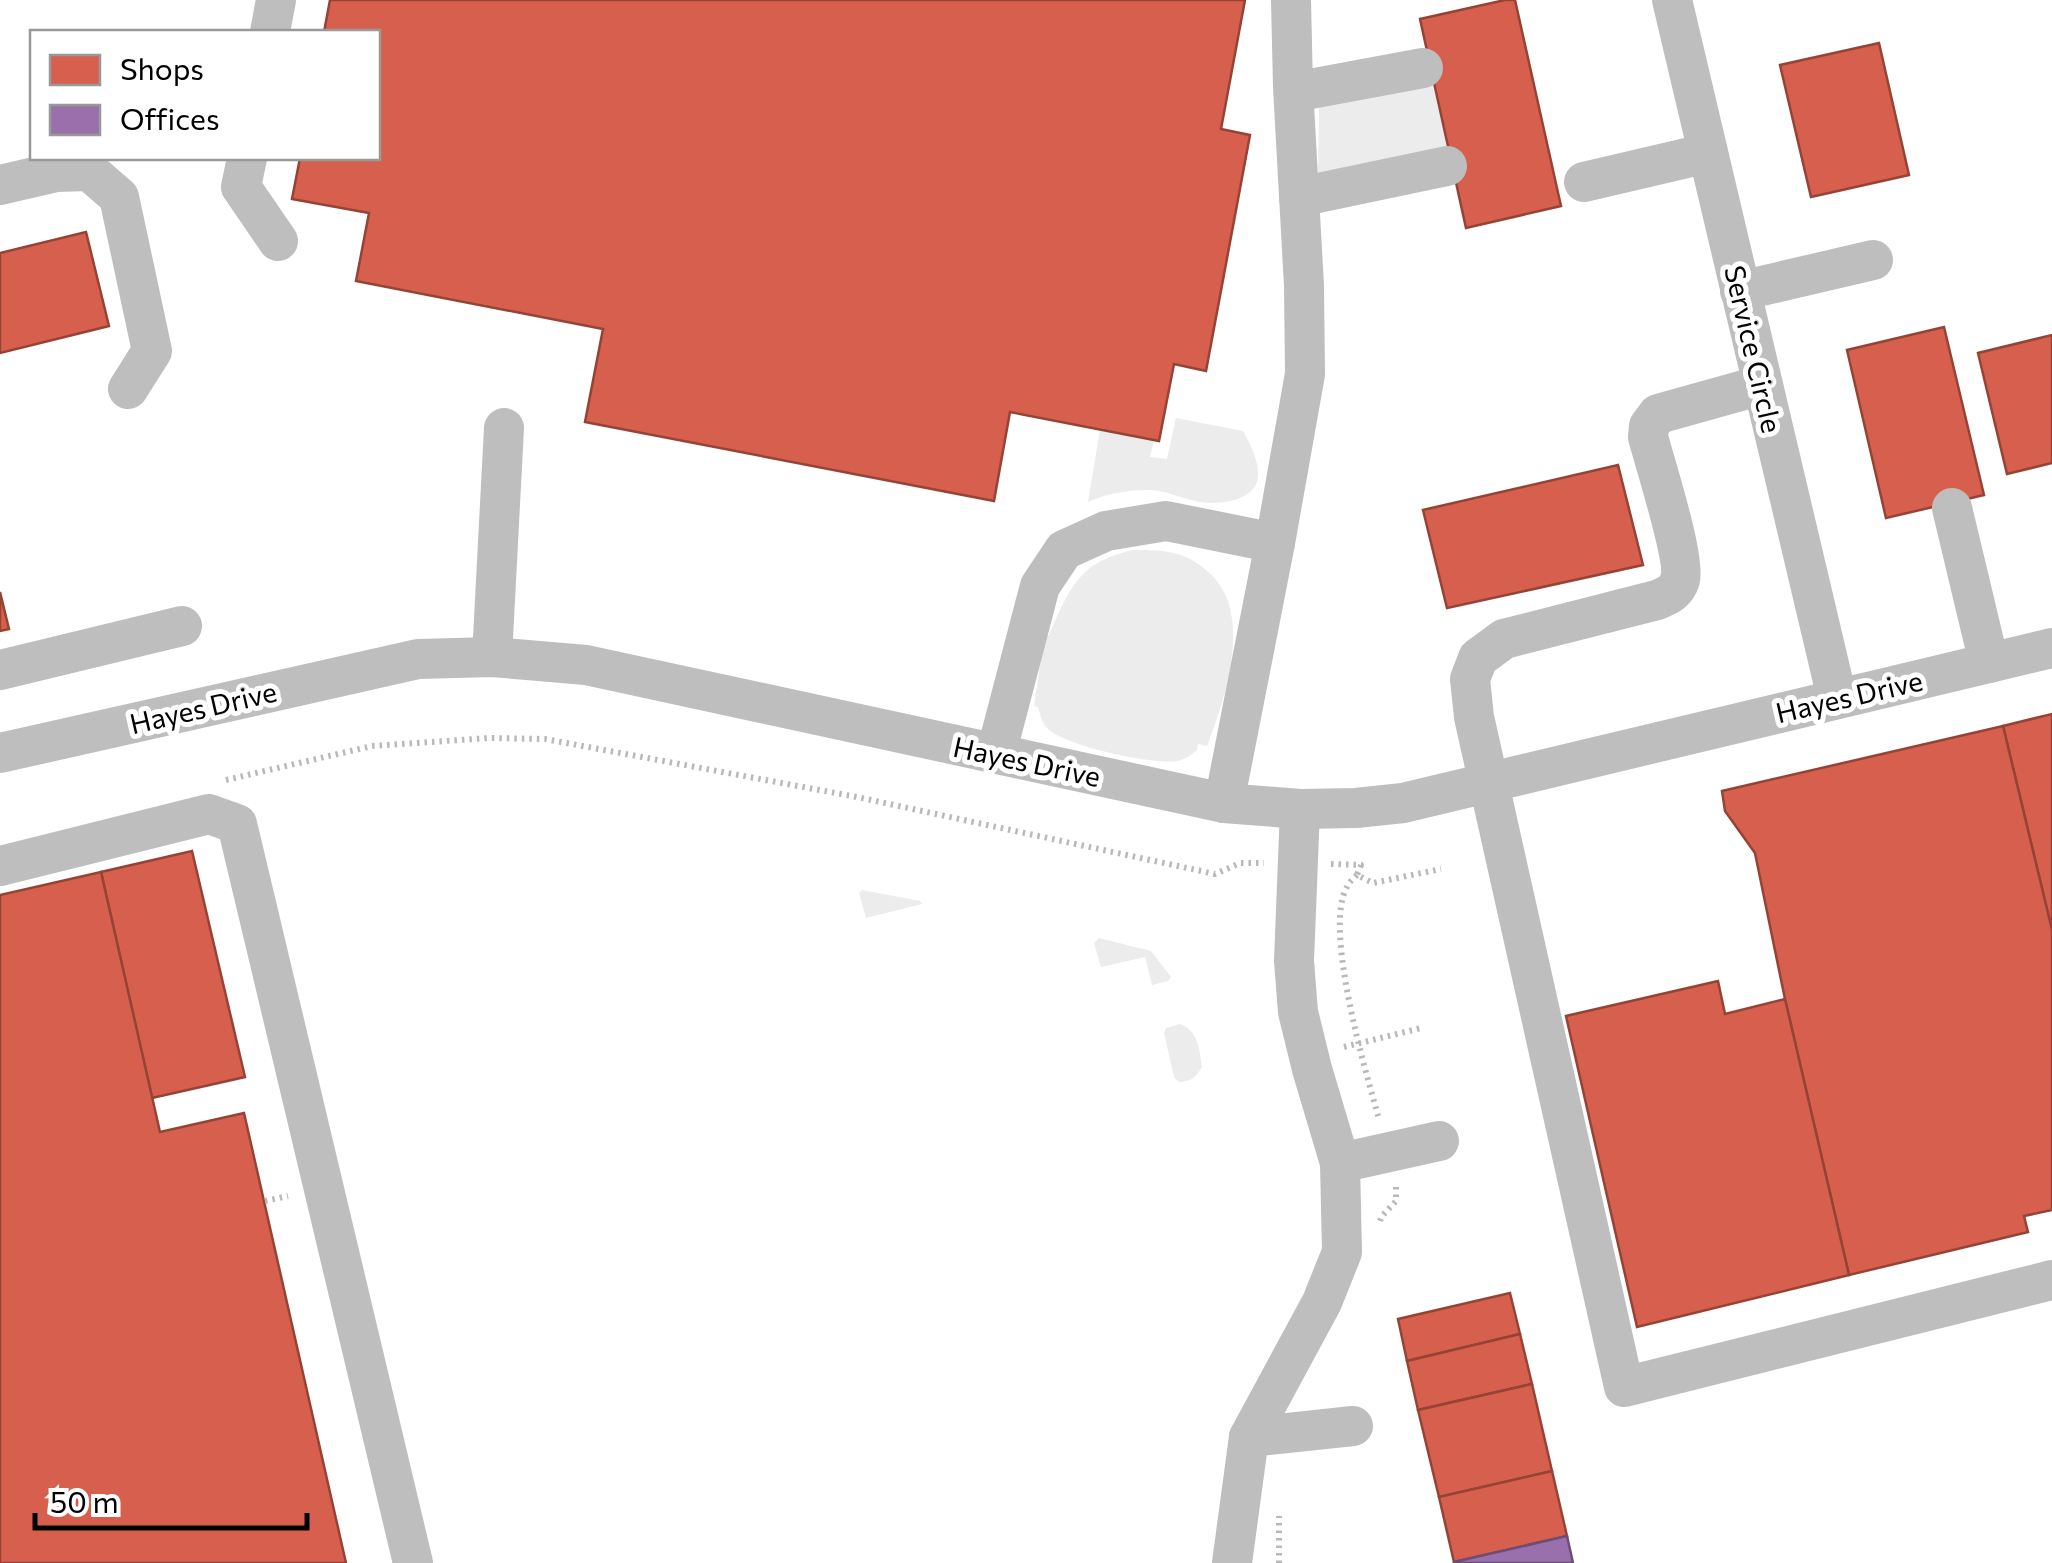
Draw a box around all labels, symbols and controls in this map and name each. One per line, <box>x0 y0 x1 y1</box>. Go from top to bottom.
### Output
legend <box>30 30 380 160</box>
text: Shops <box>120 49 204 86</box>
text: Offices <box>120 99 220 136</box>
street label: Service Circle <box>1718 262 1790 436</box>
street label: Hayes Drive <box>1772 663 1926 729</box>
street label: Hayes Drive <box>126 674 280 740</box>
street label: Hayes Drive <box>950 729 1104 793</box>
scale bar <box>35 1468 308 1530</box>
text: 50 m <box>50 1482 119 1519</box>

